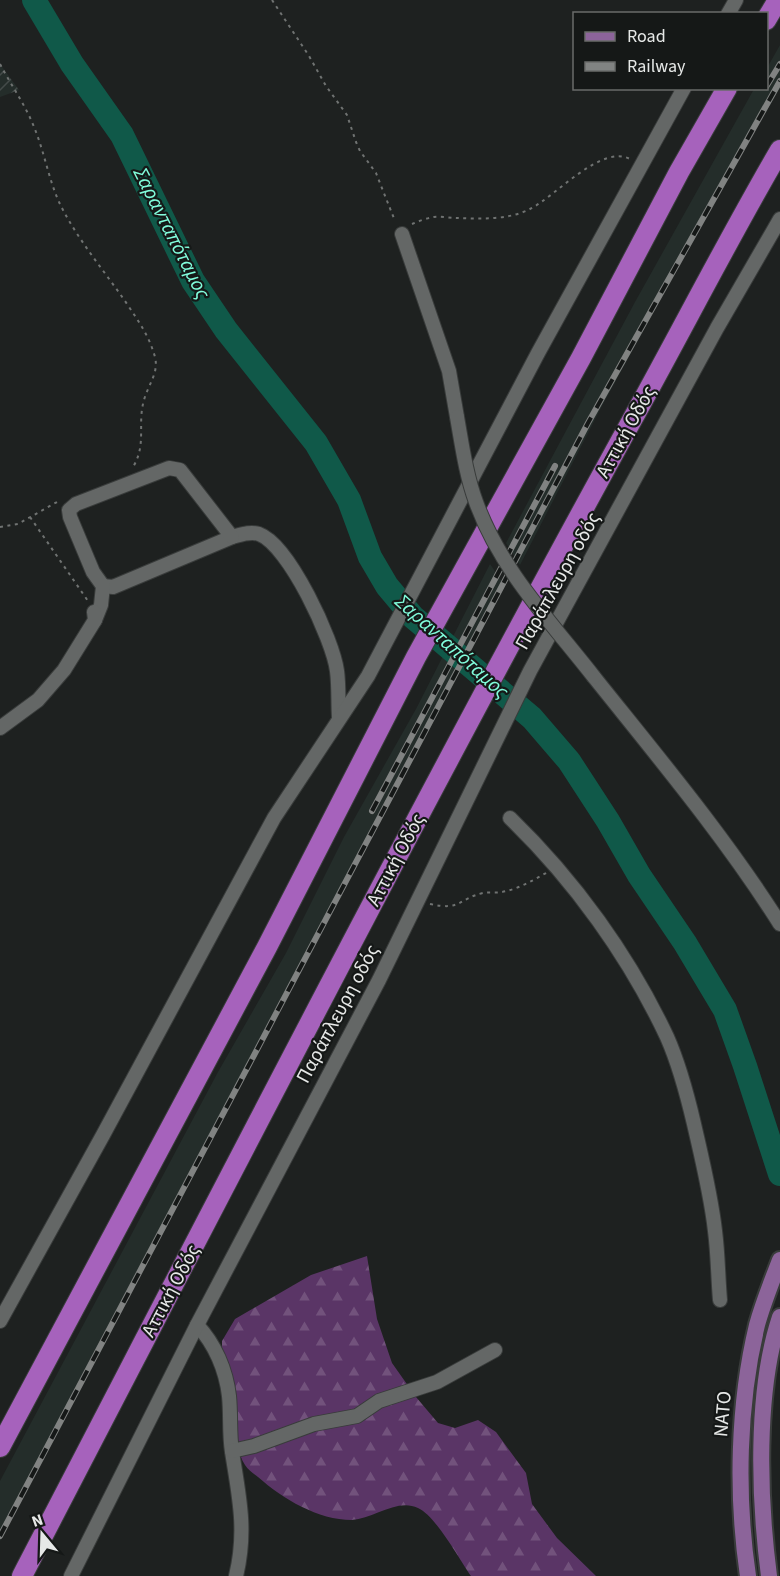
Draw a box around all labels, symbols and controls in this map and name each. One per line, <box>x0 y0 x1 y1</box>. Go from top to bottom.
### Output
legend <box>573 12 768 90</box>
text: Road <box>627 24 666 49</box>
text: Railway <box>627 54 686 79</box>
water label: Σαρανταπόταμος <box>125 161 219 305</box>
street label: Αττική Οδός <box>589 381 663 483</box>
street label: Παράπλευρη οδός <box>509 507 608 655</box>
water label: Σαρανταπόταμος <box>388 586 517 706</box>
street label: Αττική Οδός <box>360 808 432 911</box>
street label: Παράπλευρη οδός <box>290 939 387 1088</box>
street label: Αττική Οδός <box>135 1239 207 1342</box>
street label: ΝΑΤΟ <box>707 1390 739 1438</box>
north arrow <box>12 1504 72 1564</box>
text: N <box>29 1509 46 1533</box>

